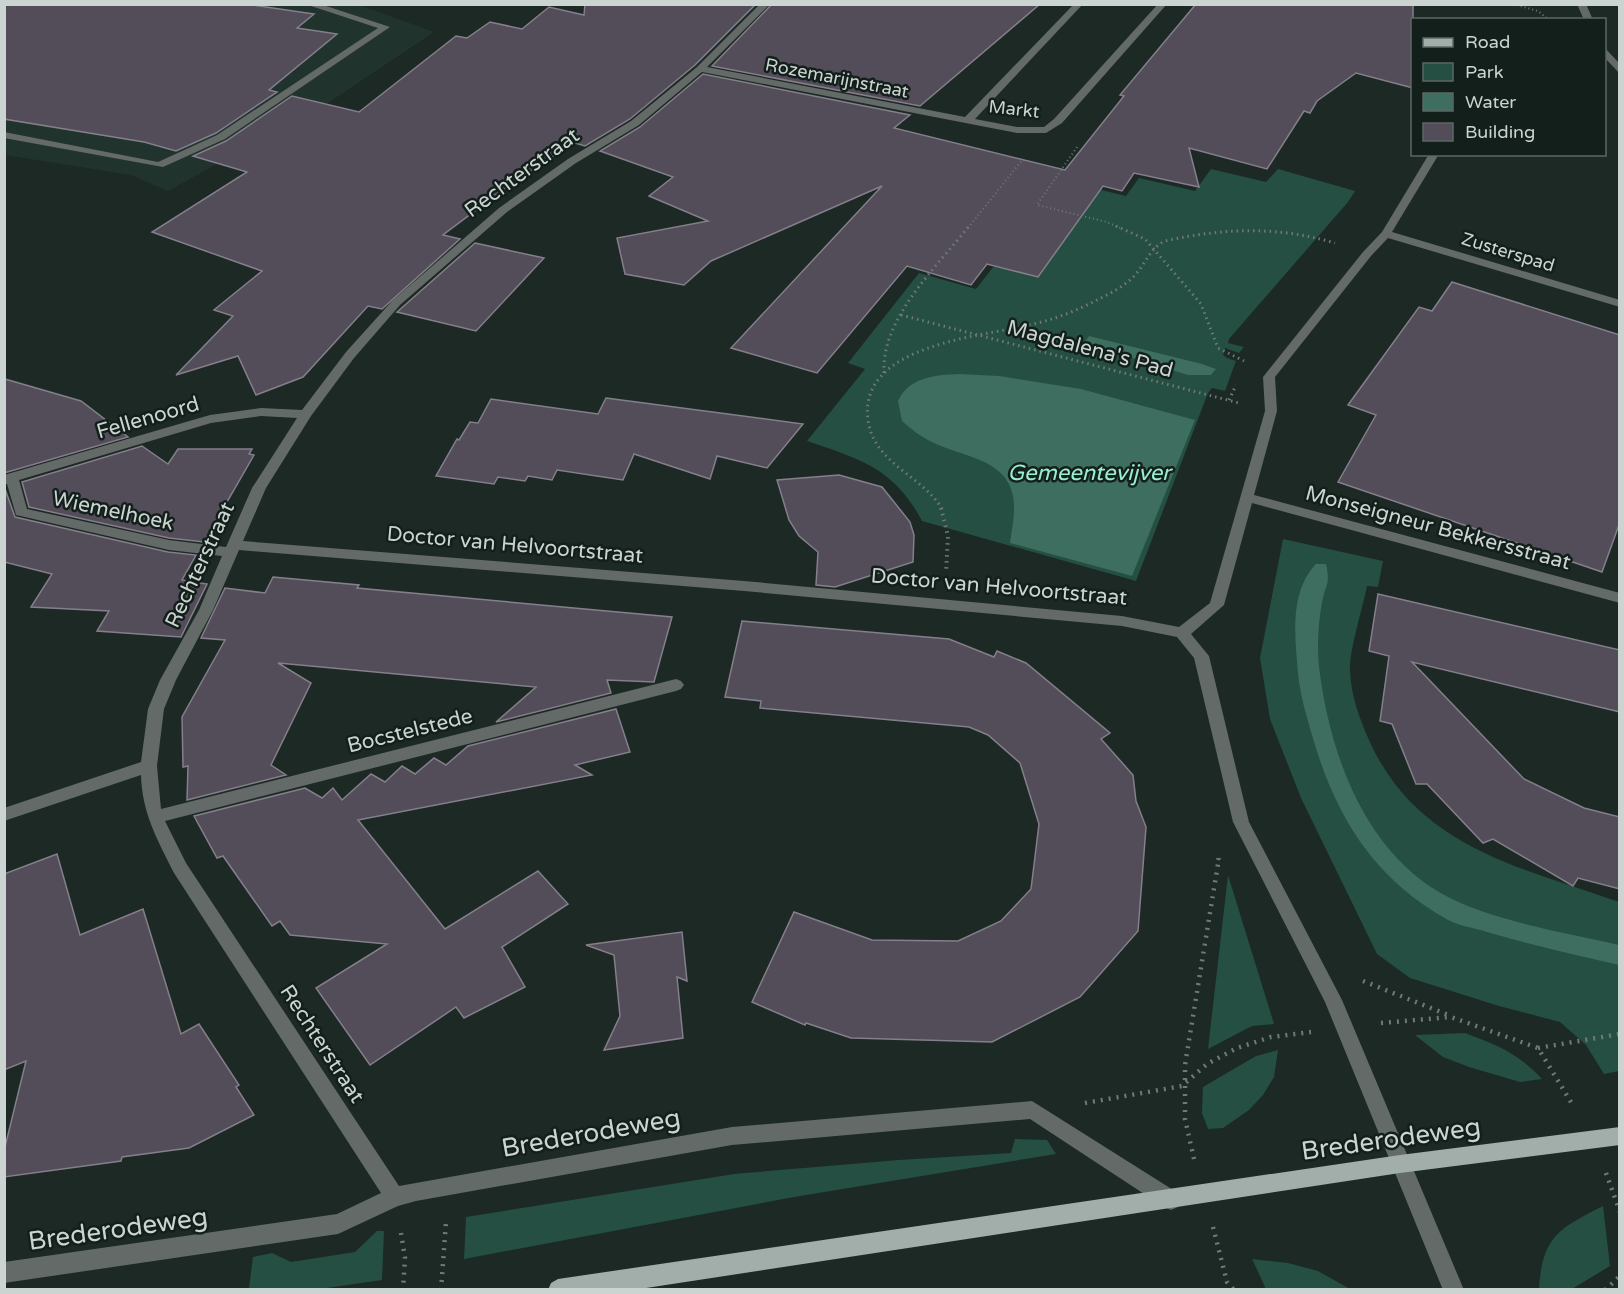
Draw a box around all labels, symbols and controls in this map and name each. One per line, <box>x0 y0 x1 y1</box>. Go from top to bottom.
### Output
legend <box>1411 18 1606 156</box>
text: Road <box>1465 31 1510 53</box>
street label: Rozemarijnstraat <box>763 53 911 103</box>
text: Park <box>1465 61 1504 83</box>
text: Water <box>1465 91 1516 113</box>
street label: Markt <box>987 95 1041 123</box>
text: Building <box>1465 121 1535 143</box>
street label: Rechterstraat <box>460 123 584 223</box>
street label: Zusterspad <box>1459 227 1557 277</box>
street label: Magdalena's Pad <box>1004 315 1176 383</box>
street label: Fellenoord <box>94 391 202 445</box>
water label: Gemeentevijver <box>1007 460 1173 486</box>
street label: Monseigneur Bekkersstraat <box>1303 481 1573 575</box>
street label: Wiemelhoek <box>50 486 176 536</box>
street label: Rechterstraat <box>160 498 240 632</box>
street label: Doctor van Helvoortstraat <box>386 521 644 569</box>
street label: Doctor van Helvoortstraat <box>870 563 1128 611</box>
street label: Bocstelstede <box>345 703 475 759</box>
street label: Rechterstraat <box>275 980 369 1108</box>
street label: Brederodeweg <box>499 1102 683 1164</box>
street label: Brederodeweg <box>1299 1111 1483 1167</box>
street label: Brederodeweg <box>26 1201 210 1257</box>

